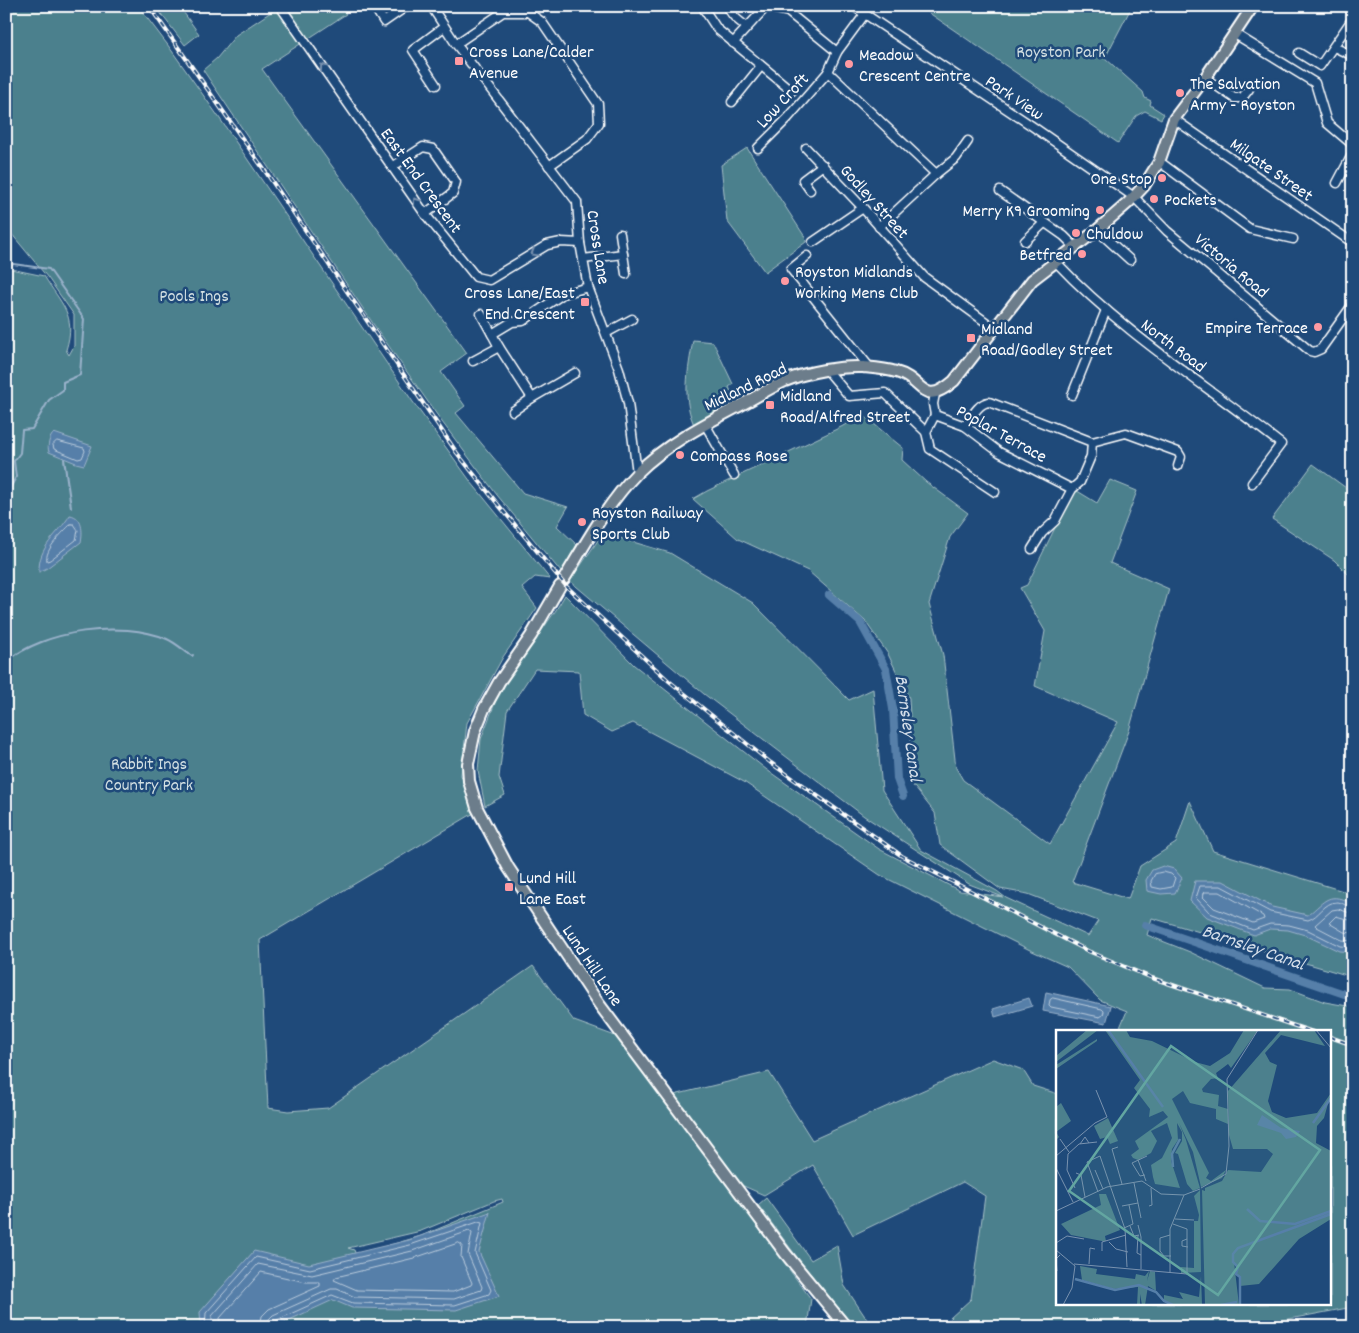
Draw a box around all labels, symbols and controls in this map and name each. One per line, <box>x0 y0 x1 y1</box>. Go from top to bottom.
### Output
place label: Cross Lane/Calder Avenue <box>469 41 594 87</box>
park label: Royston Park <box>1016 41 1106 66</box>
place label: Meadow Crescent Centre <box>859 44 971 90</box>
marker: Cross Lane/Calder Avenue <box>453 55 465 67</box>
marker: Meadow Crescent Centre <box>843 58 855 70</box>
one-way arrow <box>320 64 329 73</box>
street label: Low Croft <box>752 68 816 135</box>
street label: Park View <box>979 70 1048 128</box>
place label: The Salvation Army - Royston <box>1190 73 1295 119</box>
marker: The Salvation Army - Royston <box>1174 87 1186 99</box>
street label: East End Crescent <box>373 123 467 240</box>
street label: Milgate Street <box>1224 133 1318 209</box>
street label: Godley Street <box>833 160 914 246</box>
place label: One Stop <box>1090 168 1152 193</box>
marker: One Stop <box>1156 172 1168 184</box>
place label: Pockets <box>1164 189 1217 214</box>
marker: Pockets <box>1148 193 1160 205</box>
one-way arrow <box>413 197 422 206</box>
place label: Merry K9 Grooming <box>962 200 1090 225</box>
marker: Merry K9 Grooming <box>1094 204 1106 216</box>
street label: Cross Lane <box>578 208 615 286</box>
place label: Chuldow <box>1086 223 1143 248</box>
marker: Chuldow <box>1070 227 1082 239</box>
street label: Victoria Road <box>1188 228 1273 305</box>
place label: Betfred <box>1020 244 1072 269</box>
one-way arrow <box>530 246 539 256</box>
marker: Betfred <box>1076 248 1088 260</box>
place label: Royston Midlands Working Mens Club <box>795 261 918 307</box>
marker: Royston Midlands Working Mens Club <box>779 275 791 287</box>
place label: Cross Lane/East End Crescent <box>464 282 575 328</box>
park label: Pools Ings <box>159 285 229 310</box>
marker: Cross Lane/East End Crescent <box>579 296 591 308</box>
street label: North Road <box>1135 314 1210 380</box>
place label: Empire Terrace <box>1205 317 1308 342</box>
place label: Midland Road/Godley Street <box>981 318 1113 364</box>
marker: Empire Terrace <box>1312 321 1324 333</box>
marker: Midland Road/Godley Street <box>965 332 977 344</box>
street label: Midland Road <box>700 357 792 419</box>
place label: Midland Road/Alfred Street <box>780 385 910 431</box>
marker: Midland Road/Alfred Street <box>764 399 776 411</box>
street label: Poplar Terrace <box>951 400 1051 470</box>
place label: Compass Rose <box>690 445 788 470</box>
marker: Compass Rose <box>674 449 686 461</box>
place label: Royston Railway Sports Club <box>592 502 704 548</box>
marker: Royston Railway Sports Club <box>576 516 588 528</box>
water label: Barnsley Canal <box>886 674 928 785</box>
park label: Rabbit Ings Country Park <box>105 753 193 799</box>
place label: Lund Hill Lane East <box>519 867 586 913</box>
marker: Lund Hill Lane East <box>503 881 515 893</box>
water label: Barnsley Canal <box>1198 919 1309 980</box>
street label: Lund Hill Lane <box>554 921 627 1012</box>
inset map <box>1056 1030 1332 1306</box>

